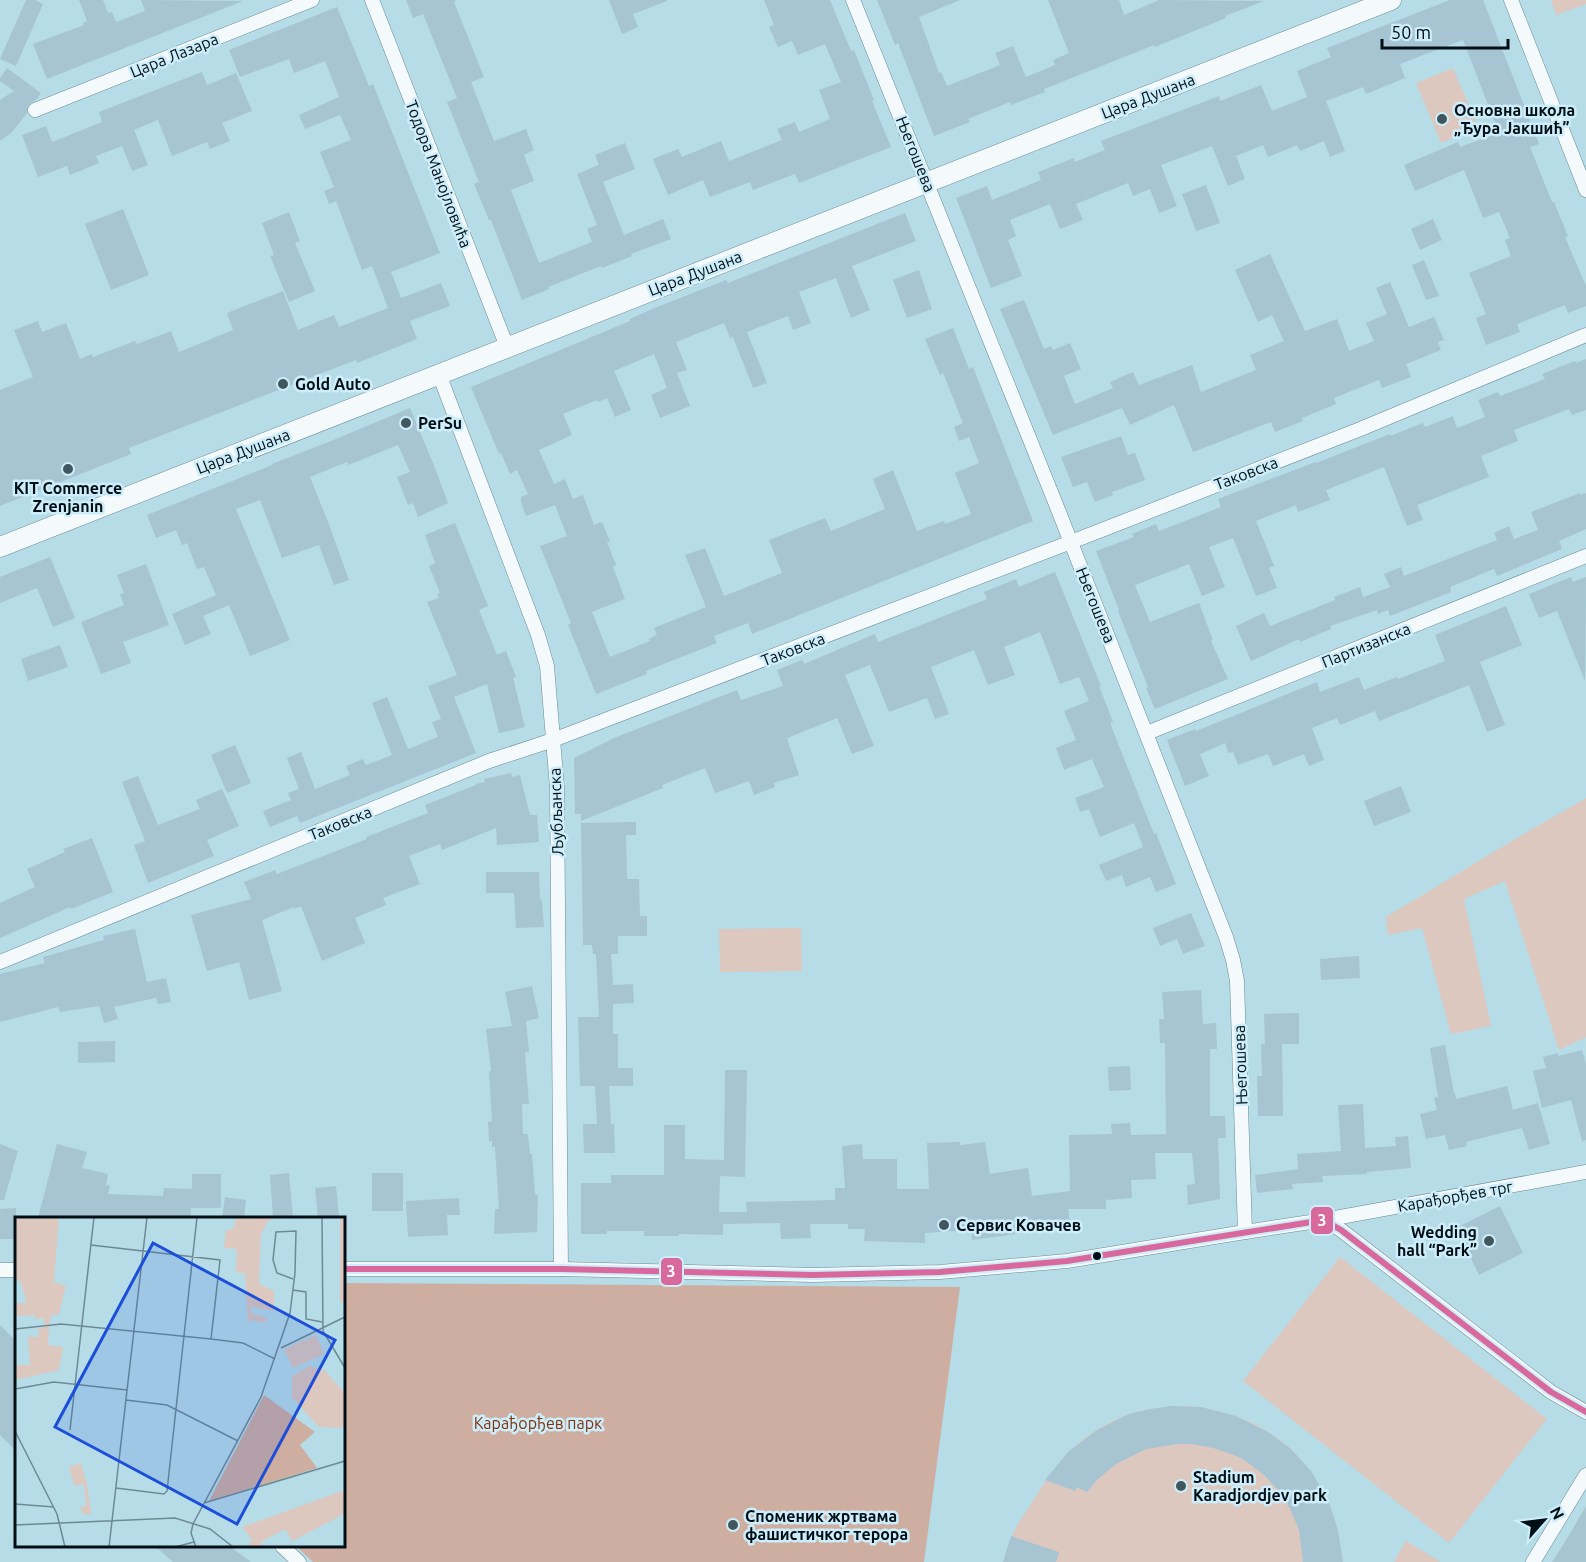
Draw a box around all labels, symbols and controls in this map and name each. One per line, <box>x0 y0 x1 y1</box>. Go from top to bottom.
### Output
scale bar <box>1382 12 1508 50</box>
text: 50 m <box>1391 22 1431 42</box>
street label: Цара Лазара <box>127 29 221 81</box>
street label: Цара Душана <box>1099 70 1197 122</box>
street label: Тодора Манојловића <box>403 98 475 250</box>
place label: Основна школа „Ђура Јакшић” <box>1454 101 1575 137</box>
marker: Основна школа „Ђура Јакшић” <box>1435 112 1449 126</box>
street label: Његошева <box>893 113 939 195</box>
street label: Цара Душана <box>646 247 744 299</box>
place label: Gold Auto <box>295 375 371 393</box>
marker: Gold Auto <box>276 377 290 391</box>
place label: PerSu <box>418 414 462 432</box>
marker: PerSu <box>399 416 413 430</box>
street label: Цара Душана <box>194 425 292 477</box>
street label: Таковска <box>1212 453 1280 493</box>
marker: KIT Commerce Zrenjanin <box>61 462 75 476</box>
place label: KIT Commerce Zrenjanin <box>14 479 122 515</box>
street label: Његошева <box>1073 564 1119 646</box>
street label: Партизанска <box>1319 619 1413 671</box>
street label: Таковска <box>759 629 827 669</box>
street label: Љубљанска <box>545 767 567 857</box>
street label: Таковска <box>306 802 374 844</box>
street label: Његошева <box>1230 1025 1250 1105</box>
street label: Карађорђев трг <box>1396 1177 1515 1215</box>
line badge: 3 <box>1310 1206 1334 1235</box>
text: 3 <box>1317 1211 1327 1229</box>
place label: Сервис Ковачев <box>956 1216 1081 1234</box>
inset map <box>15 1217 345 1547</box>
marker: Сервис Ковачев <box>937 1218 951 1232</box>
place label: Wedding hall “Park” <box>1397 1223 1477 1259</box>
marker: Wedding hall “Park” <box>1482 1234 1496 1248</box>
unlabelled marker <box>1091 1250 1103 1262</box>
line badge: 3 <box>660 1257 683 1286</box>
text: 3 <box>666 1262 676 1280</box>
park label: Карађорђев парк <box>474 1414 602 1432</box>
place label: Stadium Karadjordjev park <box>1193 1468 1327 1504</box>
marker: Stadium Karadjordjev park <box>1174 1479 1188 1493</box>
north arrow <box>1514 1490 1574 1550</box>
text: N <box>1546 1503 1568 1522</box>
place label: Споменик жртвама фашистичког терора <box>745 1507 908 1543</box>
marker: Споменик жртвама фашистичког терора <box>726 1518 740 1532</box>

